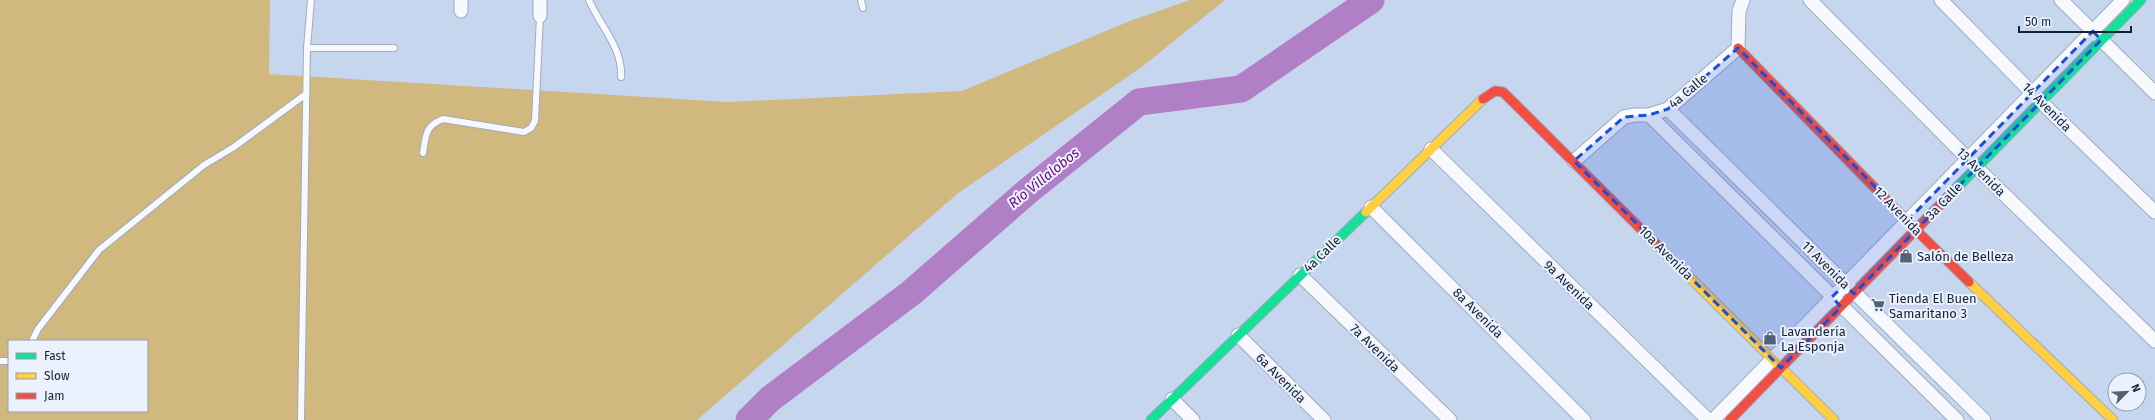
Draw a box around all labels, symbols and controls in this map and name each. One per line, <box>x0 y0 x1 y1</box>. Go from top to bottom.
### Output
scale bar <box>2019 8 2131 34</box>
text: 50 m <box>2025 15 2051 29</box>
street label: 4a Calle <box>1665 70 1711 112</box>
street label: 14 Avenida <box>2019 79 2075 135</box>
water label: Río Villalobos <box>1005 144 1083 212</box>
street label: 13 Avenida <box>1954 145 2008 199</box>
street label: 3a Calle <box>1923 179 1965 223</box>
street label: 12 Avenida <box>1871 183 1925 239</box>
street label: 10a Avenida <box>1636 223 1696 283</box>
street label: 4a Calle <box>1300 233 1344 275</box>
street label: 11 Avenida <box>1799 238 1853 292</box>
shop icon: Salón de Belleza <box>1898 248 1914 264</box>
place label: Salón de Belleza <box>1917 249 2014 264</box>
street label: 9a Avenida <box>1541 257 1597 313</box>
street label: 8a Avenida <box>1450 285 1506 341</box>
place label: Tienda El Buen Samaritano 3 <box>1889 291 1977 321</box>
supermarket icon: Tienda El Buen Samaritano 3 <box>1870 297 1886 313</box>
street label: 7a Avenida <box>1347 321 1403 375</box>
place label: Lavandería La Esponja <box>1781 324 1846 354</box>
shop icon: Lavandería La Esponja <box>1762 330 1778 346</box>
legend <box>8 340 148 412</box>
text: Fast <box>44 349 66 363</box>
street label: 6a Avenida <box>1253 350 1309 406</box>
text: Slow <box>44 369 70 383</box>
north arrow <box>2107 372 2147 412</box>
text: N <box>2128 382 2143 394</box>
text: Jam <box>44 389 64 403</box>

